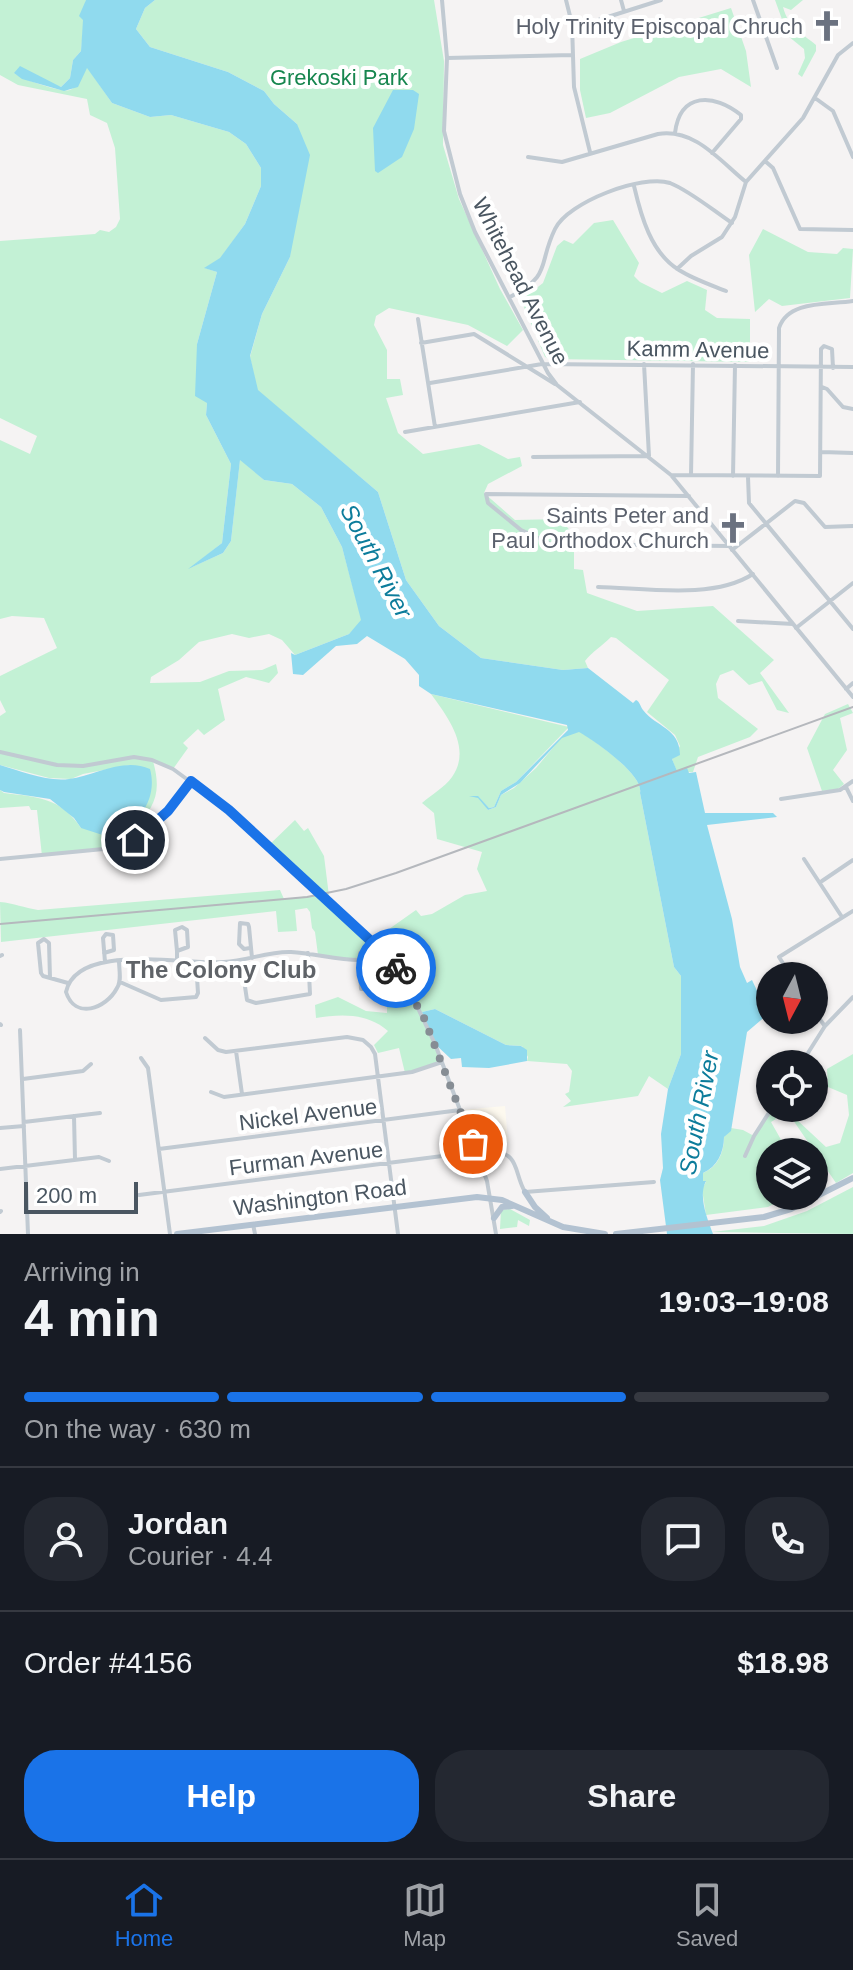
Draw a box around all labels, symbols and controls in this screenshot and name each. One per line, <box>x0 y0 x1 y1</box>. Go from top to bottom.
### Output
church icon: Holy Trinity Episcopal Chruch <box>810 9 844 43</box>
place label: Holy Trinity Episcopal Chruch <box>516 14 803 39</box>
park label: Grekoski Park <box>270 65 409 90</box>
street label: Whitehead Avenue <box>468 193 574 369</box>
street label: Kamm Avenue <box>626 336 770 363</box>
water label: South River <box>335 499 418 623</box>
place label: Saints Peter and Paul Orthodox Church <box>491 503 709 553</box>
church icon: Saints Peter and Paul Orthodox Church <box>716 511 750 545</box>
pin <box>101 806 169 874</box>
icon: home <box>113 818 157 862</box>
courier <box>356 928 436 1008</box>
icon: bike <box>374 946 418 990</box>
district label: The Colony Club <box>126 956 316 983</box>
north arrow <box>756 962 828 1034</box>
map controls <box>756 962 828 1210</box>
water label: South River <box>673 1048 724 1177</box>
button: locate <box>756 1050 828 1122</box>
street label: Nickel Avenue <box>238 1094 379 1135</box>
pin <box>439 1110 507 1178</box>
icon: bag <box>451 1122 495 1166</box>
street label: Furman Avenue <box>228 1137 384 1180</box>
button: layers <box>756 1138 828 1210</box>
street label: Washington Road <box>232 1174 408 1221</box>
scale bar <box>24 1178 138 1214</box>
text: 200 m <box>36 1183 97 1208</box>
text: Arriving in <box>24 1257 140 1287</box>
text: 19:03–19:08 <box>659 1285 829 1318</box>
text: 4 min <box>24 1289 160 1347</box>
text: On the way · 630 m <box>24 1414 251 1444</box>
button: person <box>24 1497 108 1581</box>
button: chat <box>641 1497 725 1581</box>
button: phone <box>745 1497 829 1581</box>
text: Jordan <box>128 1507 228 1540</box>
text: Courier · 4.4 <box>128 1541 273 1571</box>
text: Order #4156 <box>24 1646 192 1679</box>
text: $18.98 <box>737 1646 829 1679</box>
button: Help <box>24 1750 419 1842</box>
button: Share <box>435 1750 829 1842</box>
tab: Home <box>115 1878 173 1952</box>
tab: Map <box>403 1878 447 1952</box>
tab: Saved <box>676 1878 738 1952</box>

